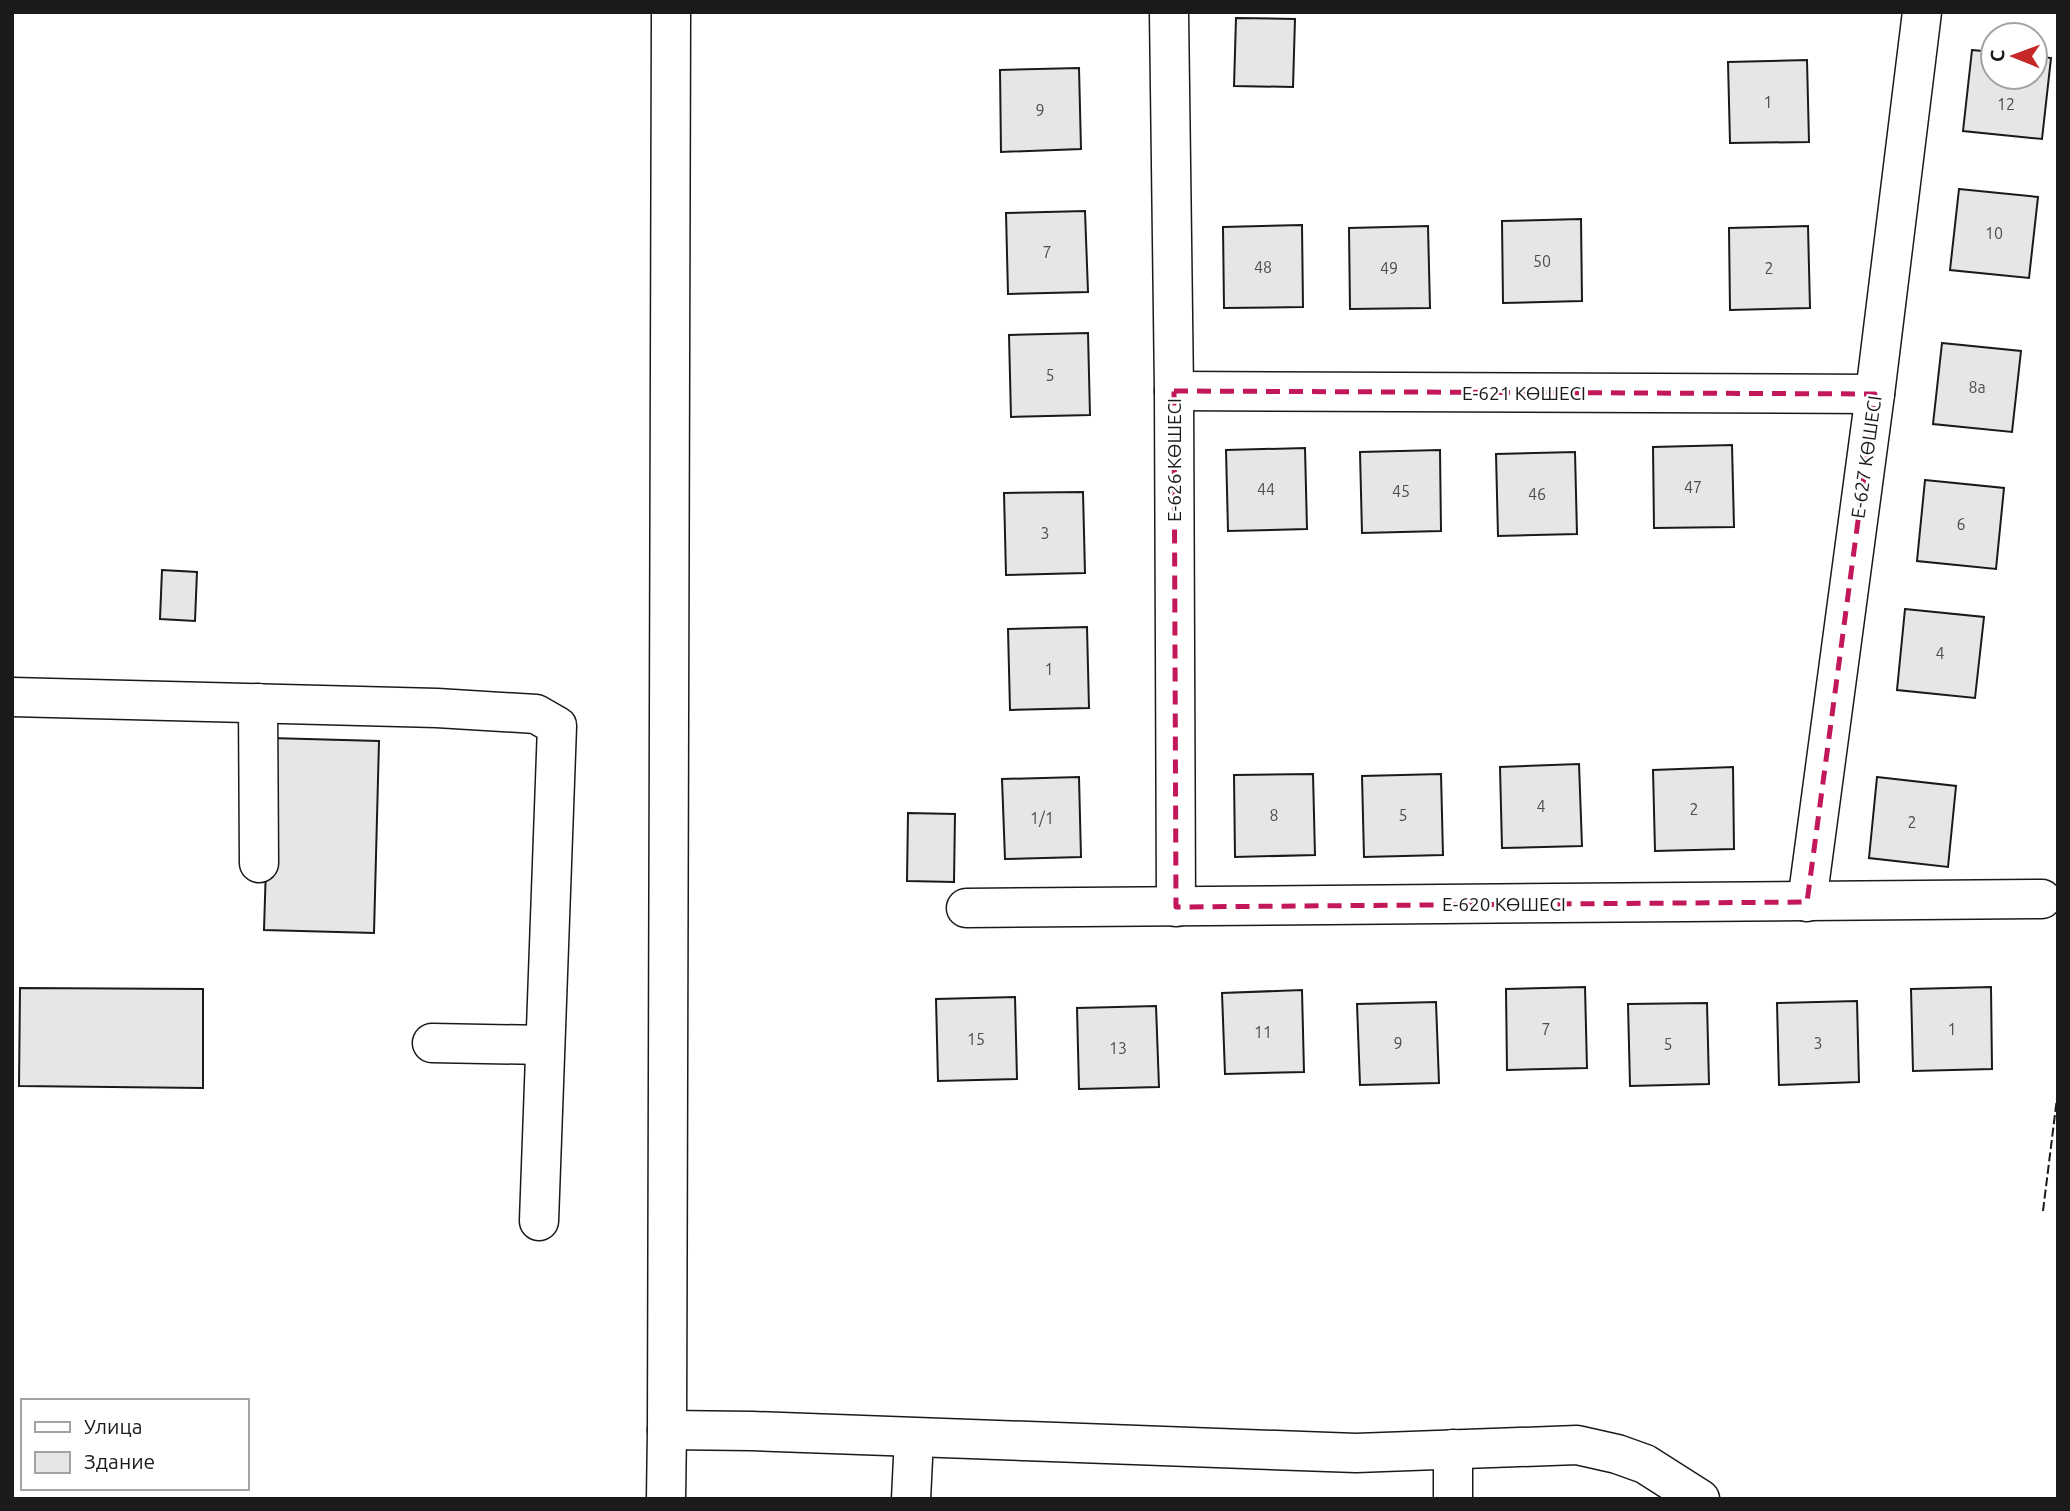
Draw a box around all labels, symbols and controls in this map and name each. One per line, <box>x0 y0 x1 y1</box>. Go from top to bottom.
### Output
north arrow <box>1979 21 2049 91</box>
text: С <box>1986 49 2008 62</box>
house number: 1 <box>1763 93 1773 111</box>
house number: 12 <box>1997 95 2015 113</box>
house number: 9 <box>1035 101 1045 119</box>
house number: 10 <box>1985 224 2003 242</box>
house number: 7 <box>1042 243 1052 261</box>
house number: 50 <box>1533 252 1551 270</box>
house number: 48 <box>1254 258 1272 276</box>
house number: 49 <box>1380 259 1398 277</box>
house number: 2 <box>1764 259 1774 277</box>
house number: 5 <box>1045 366 1055 384</box>
house number: 8а <box>1968 378 1986 396</box>
street label: Е-621 КӨШЕСІ <box>1462 382 1586 404</box>
street label: Е-627 КӨШЕСІ <box>1846 394 1886 520</box>
street label: Е-626 КӨШЕСІ <box>1163 398 1185 522</box>
house number: 47 <box>1684 478 1702 496</box>
house number: 44 <box>1257 480 1275 498</box>
house number: 45 <box>1392 482 1410 500</box>
house number: 46 <box>1528 485 1546 503</box>
house number: 6 <box>1956 515 1966 533</box>
house number: 3 <box>1040 524 1050 542</box>
house number: 4 <box>1935 644 1945 662</box>
house number: 1 <box>1044 660 1054 678</box>
house number: 4 <box>1536 797 1546 815</box>
house number: 2 <box>1689 800 1699 818</box>
house number: 8 <box>1269 806 1279 824</box>
house number: 5 <box>1398 806 1408 824</box>
house number: 1/1 <box>1030 809 1054 827</box>
house number: 2 <box>1907 813 1917 831</box>
street label: Е-620 КӨШЕСІ <box>1442 893 1566 915</box>
house number: 7 <box>1541 1020 1551 1038</box>
house number: 1 <box>1947 1020 1957 1038</box>
house number: 11 <box>1254 1023 1272 1041</box>
house number: 15 <box>967 1030 985 1048</box>
house number: 9 <box>1393 1034 1403 1052</box>
house number: 3 <box>1813 1034 1823 1052</box>
house number: 5 <box>1663 1035 1673 1053</box>
house number: 13 <box>1109 1039 1127 1057</box>
legend <box>21 1399 248 1490</box>
text: Улица <box>84 1414 142 1438</box>
text: Здание <box>84 1449 155 1473</box>

